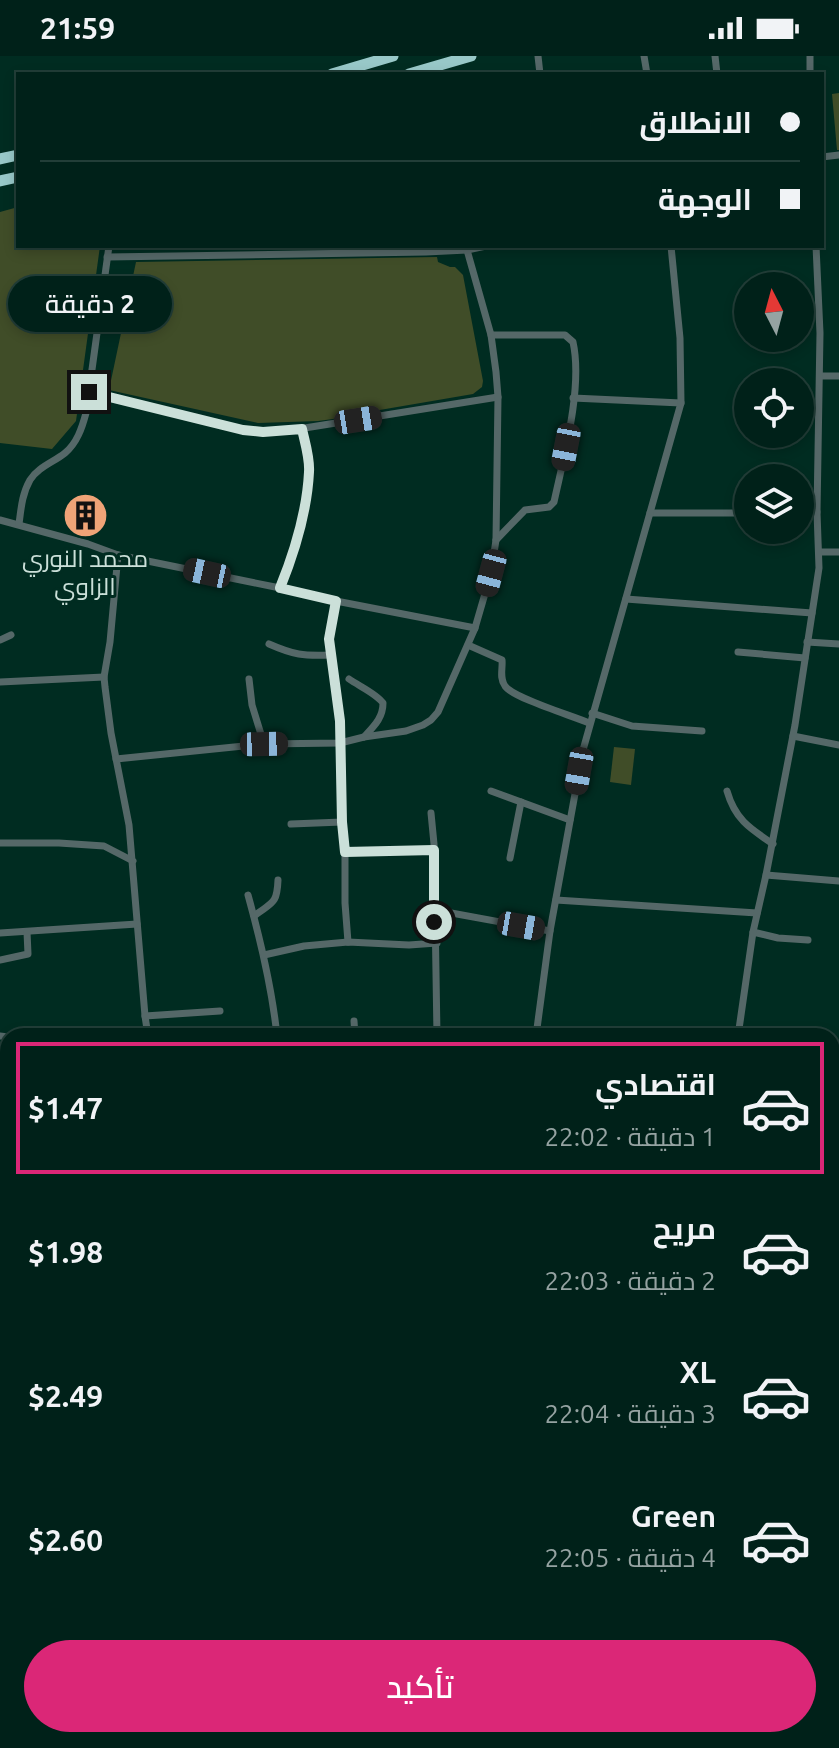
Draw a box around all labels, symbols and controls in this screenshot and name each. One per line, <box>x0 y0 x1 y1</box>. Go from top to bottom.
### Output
text: 21:59 <box>40 11 115 45</box>
text: الانطلاق <box>639 105 752 139</box>
text: الوجهة <box>658 182 752 216</box>
north arrow <box>734 272 814 352</box>
map controls <box>734 272 814 544</box>
callout: 2 دقيقة <box>7 276 171 332</box>
text: 2 دقيقة <box>45 289 135 318</box>
button: locate <box>734 368 814 448</box>
route end <box>71 374 107 410</box>
car <box>332 404 384 436</box>
car <box>550 421 582 473</box>
button: layers <box>734 464 814 544</box>
building icon: محمد النوري الزاوي <box>61 492 109 540</box>
place label: محمد النوري الزاوي <box>22 545 148 605</box>
car <box>473 547 509 599</box>
car <box>181 556 233 590</box>
car <box>240 732 288 756</box>
car <box>563 745 595 797</box>
route start <box>416 904 452 940</box>
car <box>495 910 547 942</box>
text: اقتصادي <box>595 1067 716 1101</box>
icon: car <box>740 1072 812 1144</box>
text: $1.47 <box>28 1091 103 1125</box>
text: 1 دقيقة · 22:02 <box>544 1122 716 1151</box>
text: مريح <box>653 1211 716 1245</box>
icon: car <box>740 1216 812 1288</box>
text: $1.98 <box>28 1235 103 1269</box>
text: 2 دقيقة · 22:03 <box>544 1266 716 1295</box>
text: XL <box>680 1355 716 1389</box>
icon: car <box>740 1360 812 1432</box>
text: $2.49 <box>28 1379 103 1413</box>
text: 3 دقيقة · 22:04 <box>544 1399 716 1428</box>
text: Green <box>631 1499 716 1533</box>
icon: car <box>740 1504 812 1576</box>
text: $2.60 <box>28 1523 103 1557</box>
text: 4 دقيقة · 22:05 <box>544 1543 716 1572</box>
button: تأكيد <box>24 1640 816 1732</box>

